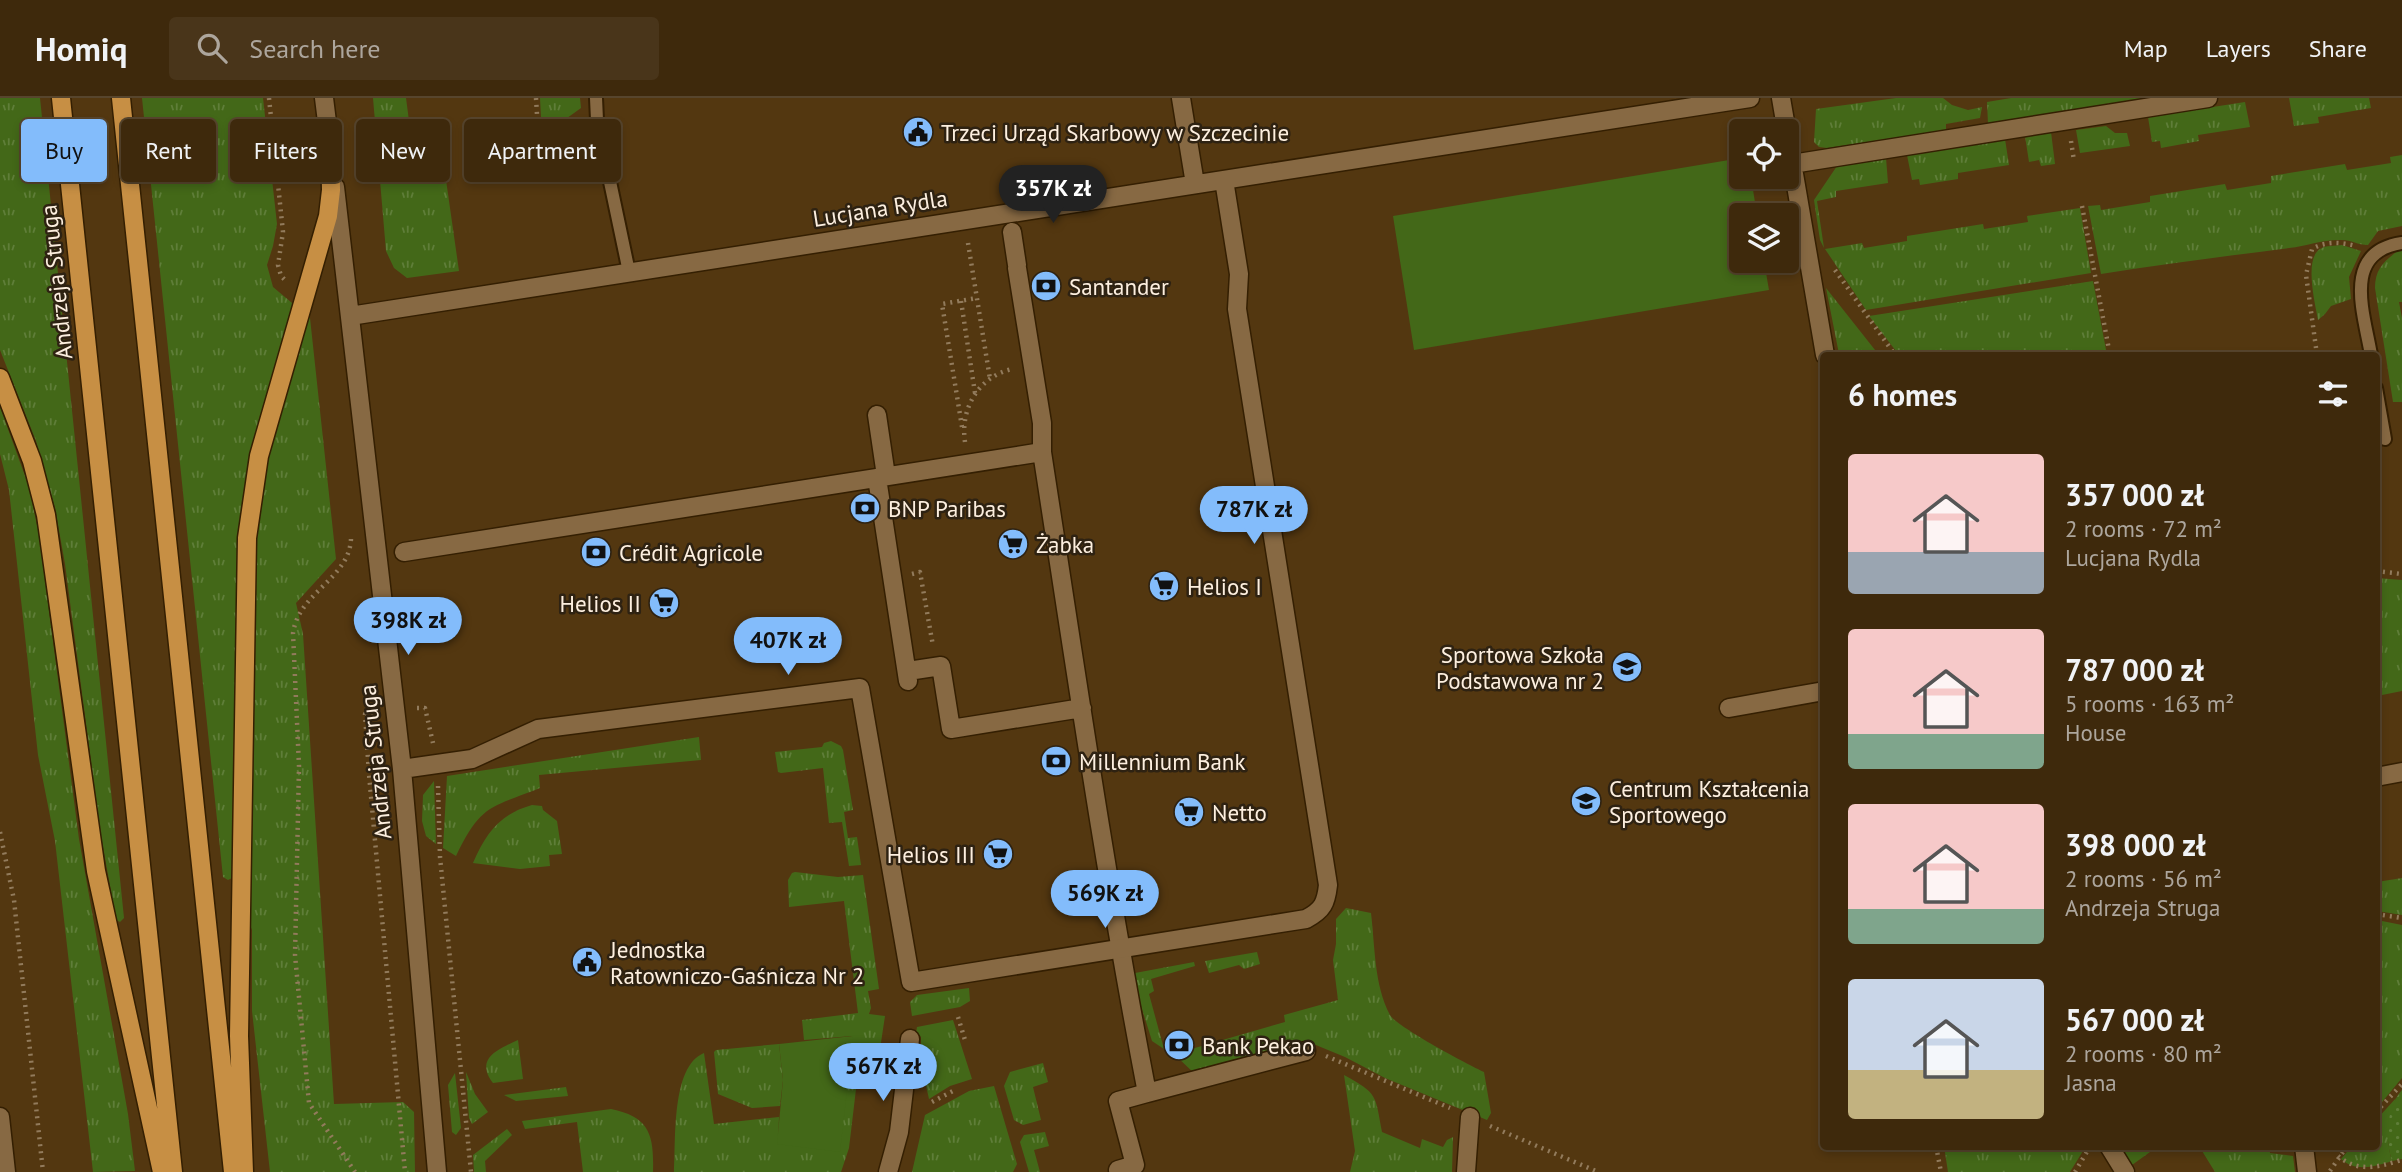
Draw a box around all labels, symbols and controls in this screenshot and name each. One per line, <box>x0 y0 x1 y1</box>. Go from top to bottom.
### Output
search box <box>169 17 659 80</box>
text: Homiq <box>35 27 127 70</box>
icon: search <box>193 29 231 67</box>
text: Search here <box>249 32 380 65</box>
text: Map <box>2124 33 2168 64</box>
text: Layers <box>2206 33 2271 64</box>
text: Share <box>2309 33 2367 64</box>
public building icon: Trzeci Urząd Skarbowy w Szczecinie <box>901 115 935 149</box>
place label: Trzeci Urząd Skarbowy w Szczecinie <box>941 118 1289 147</box>
chip: Buy <box>21 119 107 182</box>
chip: Rent <box>121 119 216 182</box>
chip: Filters <box>230 119 342 182</box>
chip: New <box>356 119 450 182</box>
chip: Apartment <box>464 119 621 182</box>
map controls <box>1729 119 1799 273</box>
button: locate <box>1729 119 1799 189</box>
pin: 357K zł <box>988 166 1118 225</box>
text: 357K zł <box>1015 173 1091 202</box>
street label: Lucjana Rydla <box>811 183 949 233</box>
street label: Andrzeja Struga <box>33 203 79 361</box>
button: layers <box>1729 203 1799 273</box>
bank icon: Santander <box>1029 269 1063 303</box>
place label: Santander <box>1069 272 1169 301</box>
text: 6 homes <box>1848 375 1957 414</box>
icon: filters <box>2314 375 2352 413</box>
text: 357 000 zł <box>2065 475 2204 514</box>
icon: home <box>1904 482 1988 566</box>
pin: 787K zł <box>1189 486 1319 546</box>
bank icon: BNP Paribas <box>848 491 882 525</box>
place label: BNP Paribas <box>888 494 1006 523</box>
text: 787K zł <box>1216 494 1292 523</box>
text: 2 rooms · 72 m² <box>2065 514 2222 543</box>
supermarket icon: Żabka <box>996 527 1030 561</box>
place label: Żabka <box>1036 530 1094 559</box>
bank icon: Crédit Agricole <box>579 535 613 569</box>
place label: Crédit Agricole <box>619 538 763 567</box>
text: Lucjana Rydla <box>2065 543 2201 572</box>
supermarket icon: Helios I <box>1147 569 1181 603</box>
place label: Helios I <box>1187 572 1262 601</box>
supermarket icon: Helios II <box>647 586 681 620</box>
place label: Helios II <box>559 589 641 618</box>
pin: 398K zł <box>343 598 473 657</box>
text: 398K zł <box>370 605 446 634</box>
pin: 407K zł <box>723 618 853 677</box>
text: 407K zł <box>750 625 826 654</box>
place label: Sportowa Szkoła Podstawowa nr 2 <box>1436 640 1604 695</box>
school or university icon: Sportowa Szkoła Podstawowa nr 2 <box>1610 650 1644 684</box>
text: 787 000 zł <box>2065 650 2204 689</box>
icon: home <box>1904 657 1988 741</box>
street label: Andrzeja Struga <box>352 683 398 841</box>
text: 5 rooms · 163 m² <box>2065 689 2234 718</box>
text: House <box>2065 718 2127 747</box>
bank icon: Millennium Bank <box>1039 744 1073 778</box>
place label: Millennium Bank <box>1079 747 1245 776</box>
place label: Centrum Kształcenia Sportowego <box>1609 774 1809 829</box>
school or university icon: Centrum Kształcenia Sportowego <box>1569 784 1603 818</box>
supermarket icon: Netto <box>1172 795 1206 829</box>
place label: Netto <box>1212 798 1267 827</box>
text: 398 000 zł <box>2065 825 2206 864</box>
icon: home <box>1904 832 1988 916</box>
supermarket icon: Helios III <box>981 837 1015 871</box>
place label: Helios III <box>887 840 975 869</box>
text: 2 rooms · 56 m² <box>2065 864 2222 893</box>
pin: 569K zł <box>1040 870 1170 930</box>
text: 569K zł <box>1067 878 1143 907</box>
text: Andrzeja Struga <box>2065 893 2221 922</box>
place label: Jednostka Ratowniczo-Gaśnicza Nr 2 <box>609 935 864 990</box>
public building icon: Jednostka Ratowniczo-Gaśnicza Nr 2 <box>570 945 604 979</box>
text: 567 000 zł <box>2065 1000 2204 1039</box>
icon: home <box>1904 1007 1988 1091</box>
bank icon: Bank Pekao <box>1162 1028 1196 1062</box>
place label: Bank Pekao <box>1202 1031 1314 1060</box>
text: 2 rooms · 80 m² <box>2065 1039 2222 1068</box>
pin: 567K zł <box>818 1044 948 1103</box>
text: 567K zł <box>845 1051 921 1080</box>
text: Jasna <box>2065 1068 2117 1097</box>

